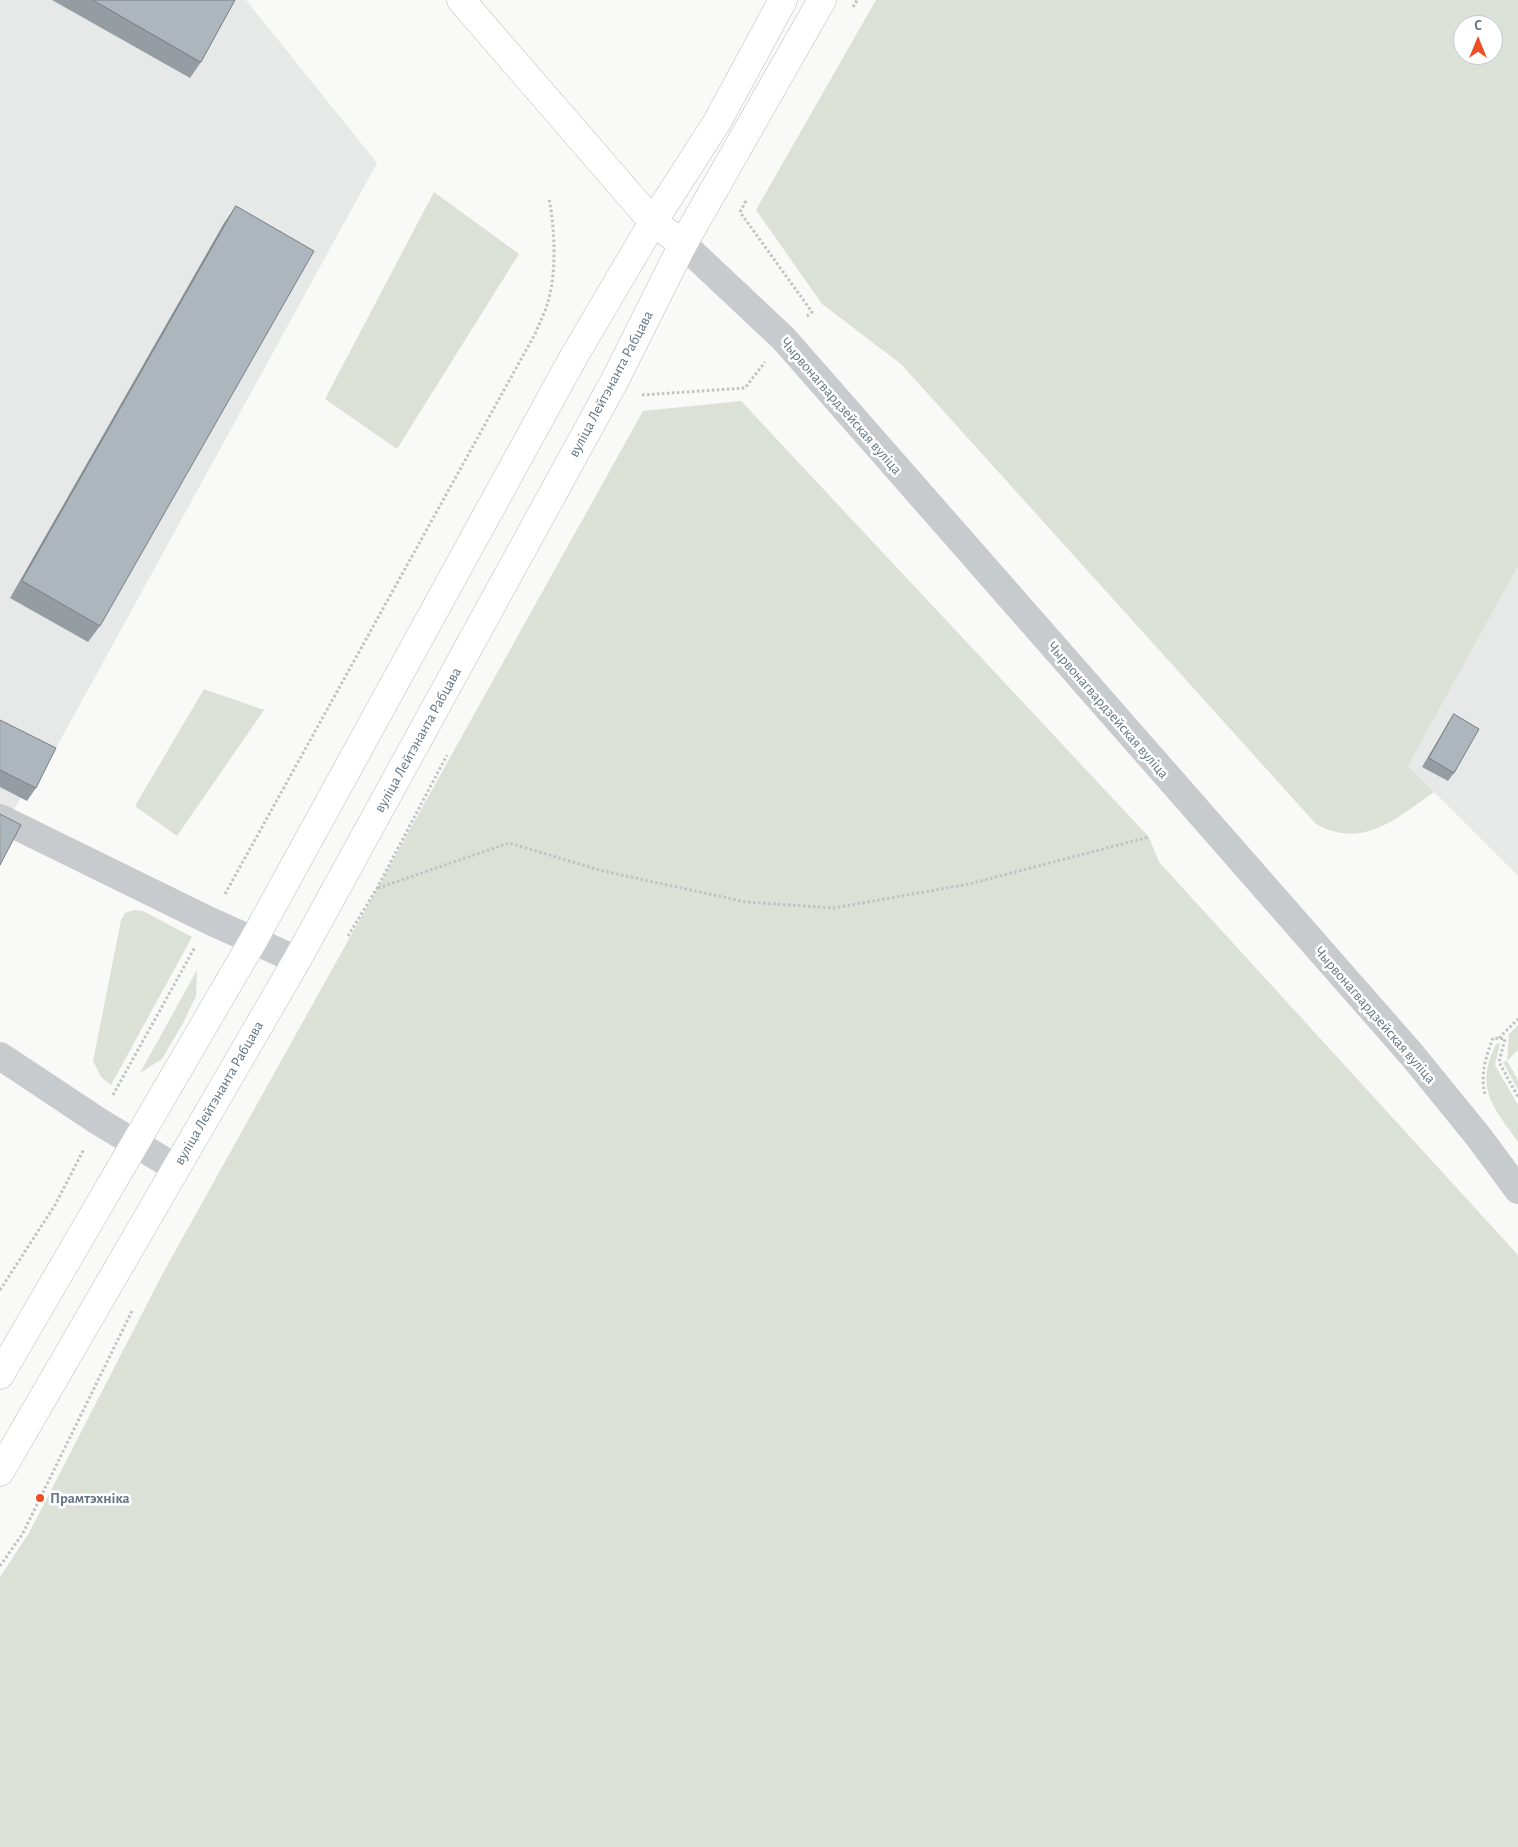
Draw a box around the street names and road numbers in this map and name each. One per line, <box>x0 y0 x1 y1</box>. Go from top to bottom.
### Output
street label: вуліца Лейтэнанта Рабцава <box>565 308 657 460</box>
street label: Чырвонагвардзейская вуліца <box>776 334 906 478</box>
street label: Чырвонагвардзейская вуліца <box>1043 638 1173 782</box>
street label: вуліца Лейтэнанта Рабцава <box>371 664 465 816</box>
street label: Чырвонагвардзейская вуліца <box>1310 943 1440 1087</box>
street label: вуліца Лейтэнанта Рабцава <box>170 1018 268 1168</box>

